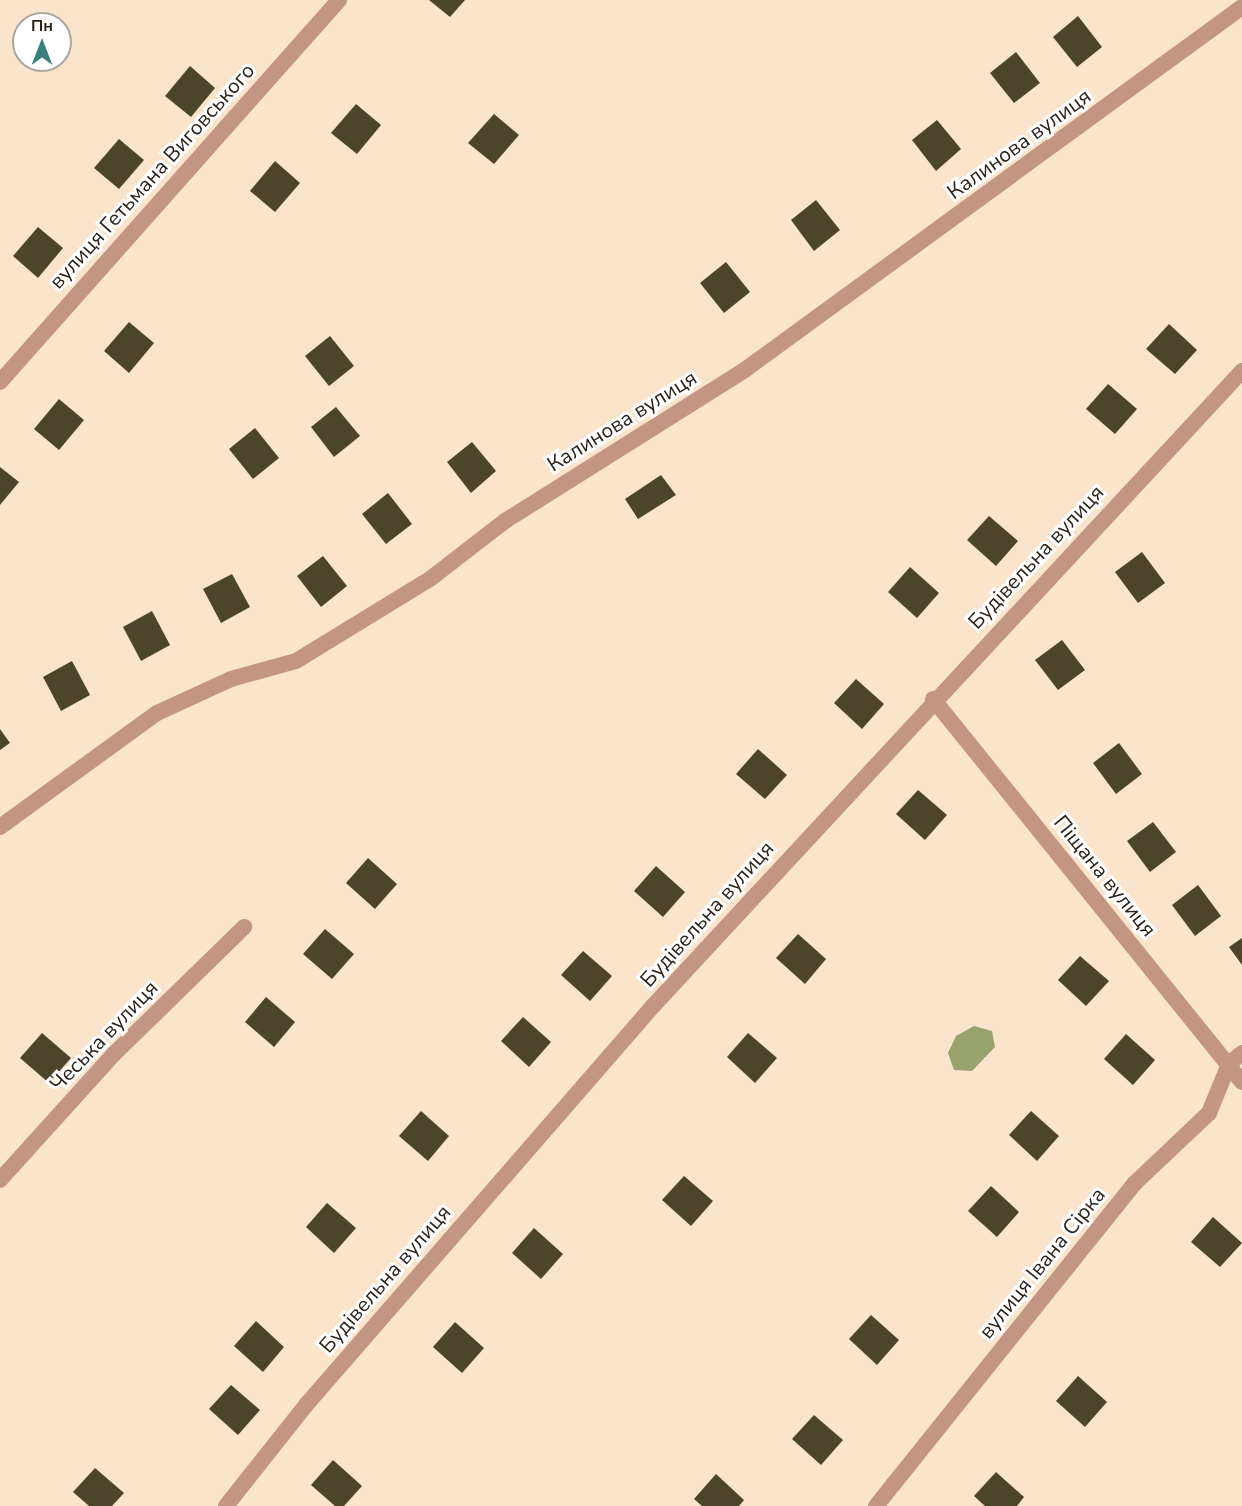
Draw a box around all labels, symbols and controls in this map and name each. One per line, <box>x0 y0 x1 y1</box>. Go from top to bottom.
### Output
north arrow <box>12 12 72 72</box>
text: Пн <box>31 15 53 37</box>
street label: вулиця Гетьмана Виговського <box>44 58 260 294</box>
street label: Калинова вулиця <box>942 83 1096 205</box>
street label: Калинова вулиця <box>543 365 701 477</box>
street label: Будівельна вулиця <box>963 480 1109 634</box>
street label: Піщана вулиця <box>1048 810 1162 942</box>
street label: Будівельна вулиця <box>635 836 779 992</box>
street label: Чеська вулиця <box>45 975 163 1097</box>
street label: вулиця Івана Сірка <box>973 1183 1111 1343</box>
street label: Будівельна вулиця <box>314 1200 456 1358</box>

